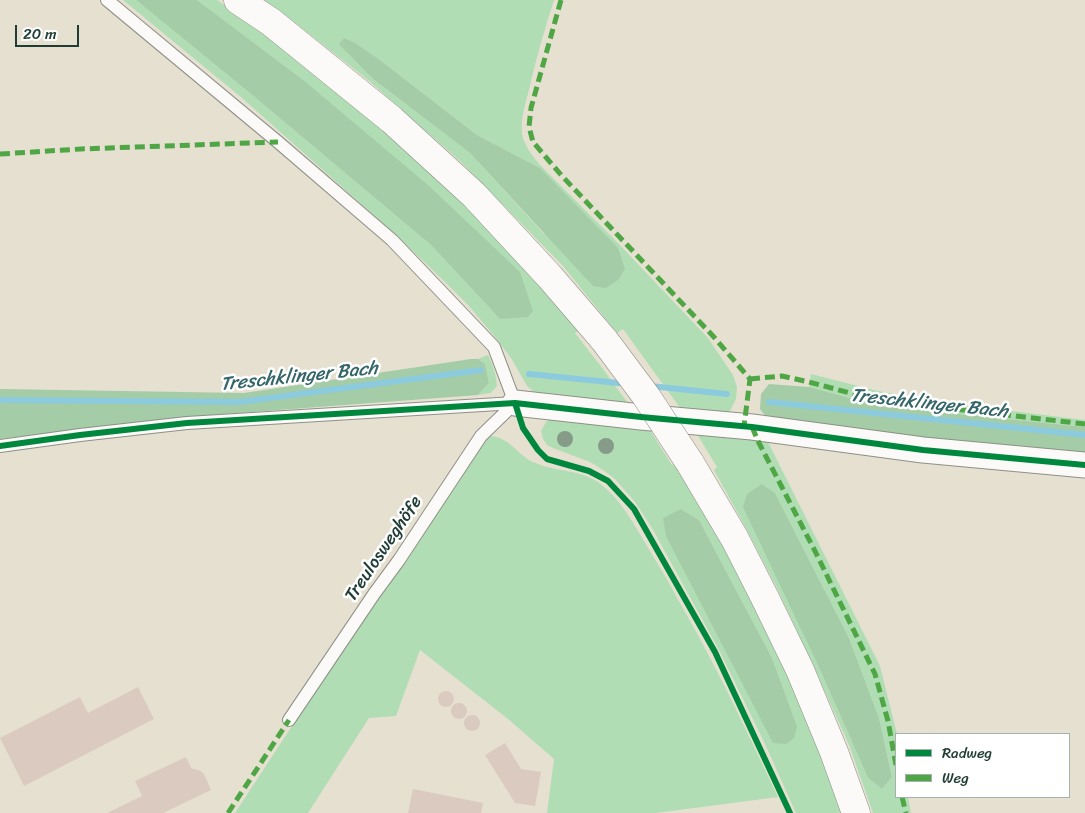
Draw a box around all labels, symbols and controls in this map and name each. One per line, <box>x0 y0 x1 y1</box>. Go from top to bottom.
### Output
scale bar <box>18 15 81 47</box>
text: 20 m <box>23 21 57 47</box>
water label: Treschklinger Bach <box>219 357 379 397</box>
water label: Treschklinger Bach <box>849 384 1009 424</box>
street label: Treulosweghöfe <box>341 492 427 606</box>
legend <box>895 733 1070 798</box>
text: Radweg <box>942 740 992 766</box>
text: Weg <box>942 765 969 791</box>

